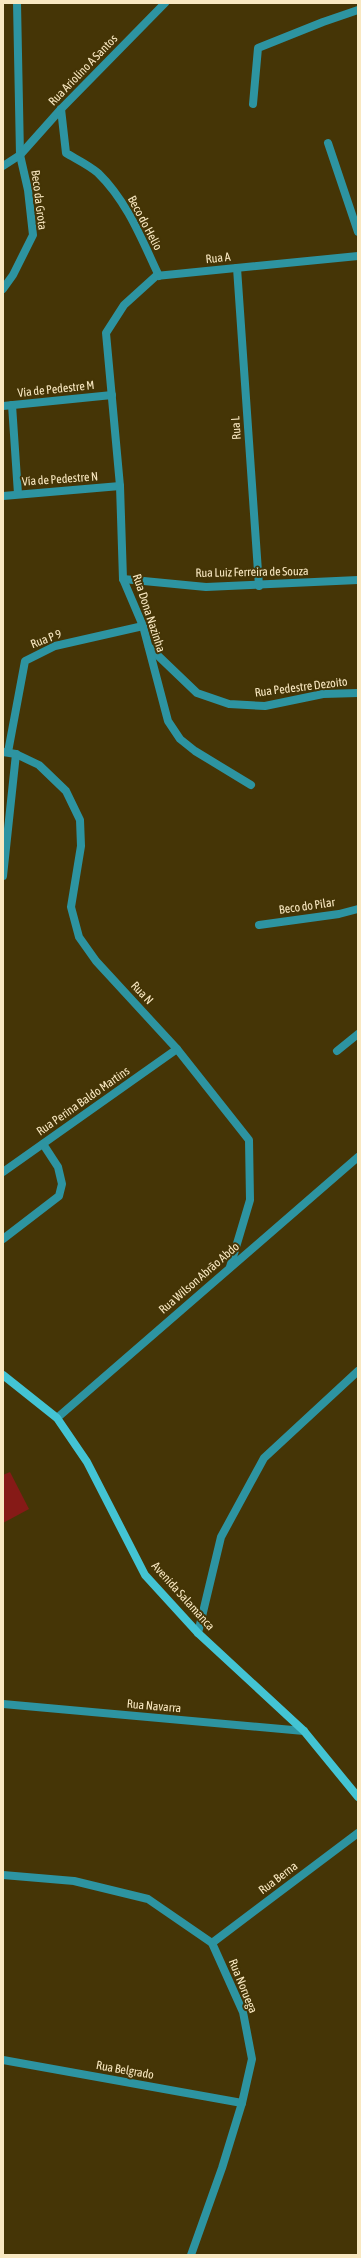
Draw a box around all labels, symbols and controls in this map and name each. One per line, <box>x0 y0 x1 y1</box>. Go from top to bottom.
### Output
street label: Rua Ariolino A Santos <box>46 32 120 108</box>
street label: Beco da Grota <box>28 169 50 231</box>
street label: Beco do Helio <box>125 193 165 253</box>
street label: Rua A <box>205 250 231 266</box>
street label: Vía de Pedestre M <box>17 378 95 400</box>
street label: Rua L <box>228 415 244 440</box>
street label: Vía de Pedestre N <box>21 469 99 489</box>
street label: Rua Luiz Ferreira de Souza <box>195 564 309 580</box>
street label: Rua Dona Nazinha <box>130 572 168 654</box>
street label: Rua P 9 <box>28 627 64 651</box>
street label: Rua Pedestre Dezoito <box>254 674 349 700</box>
street label: Beco do Pilar <box>278 895 336 917</box>
street label: Rua N <box>128 979 156 1007</box>
street label: Rua Perina Baldo Martins <box>34 1064 132 1138</box>
street label: Rua Wilson Abrão Abdo <box>156 1239 242 1317</box>
street label: Avenida Salamanca <box>149 1559 217 1633</box>
street label: Rua Navarra <box>126 1697 182 1715</box>
street label: Rua Berna <box>256 1859 300 1897</box>
street label: Rua Noruega <box>226 1957 260 2015</box>
street label: Rua Belgrado <box>95 2058 155 2082</box>

